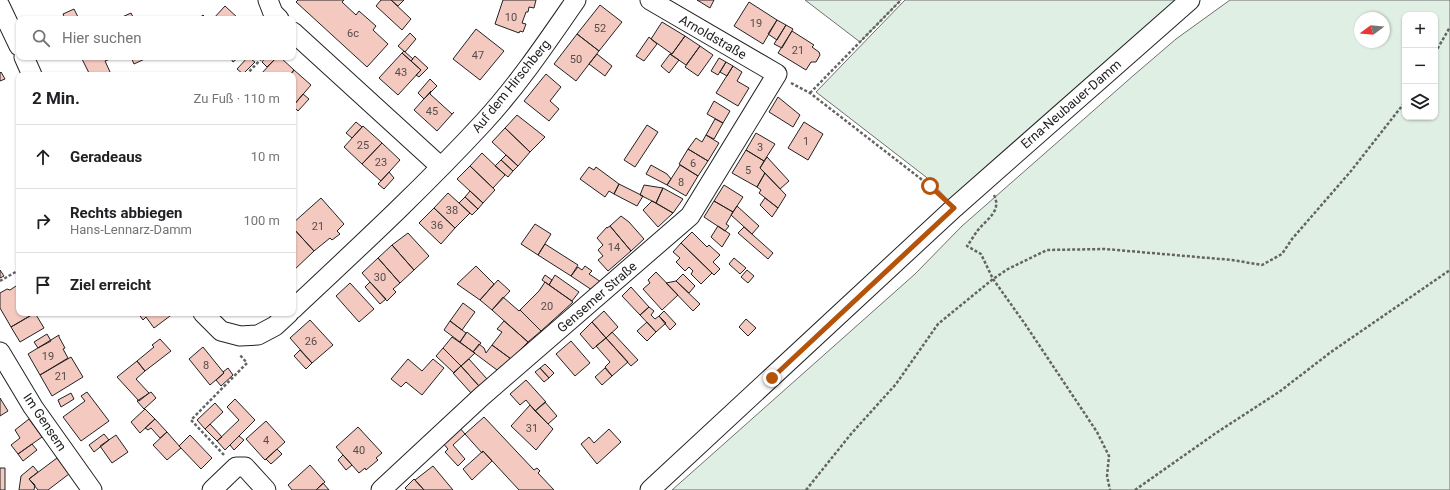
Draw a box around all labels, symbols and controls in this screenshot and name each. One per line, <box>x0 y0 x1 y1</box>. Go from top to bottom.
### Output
house number: 10 <box>505 11 517 24</box>
street label: Arnoldstraße <box>677 12 749 62</box>
north arrow <box>1354 12 1390 48</box>
map controls <box>1402 12 1438 120</box>
button: + <box>1402 12 1438 48</box>
search box <box>16 16 296 60</box>
house number: 19 <box>750 17 762 30</box>
house number: 52 <box>594 22 606 35</box>
icon: search <box>30 27 52 49</box>
house number: 6c <box>347 27 359 40</box>
text: Hier suchen <box>62 29 141 47</box>
street label: Auf dem Hirschberg <box>469 36 553 136</box>
house number: 21 <box>792 44 804 57</box>
button: − <box>1402 48 1438 84</box>
house number: 47 <box>472 49 484 62</box>
house number: 50 <box>570 53 582 66</box>
street label: Erna-Neubauer-Damm <box>1018 56 1124 152</box>
house number: 43 <box>395 66 407 79</box>
button: layers <box>1402 84 1438 120</box>
text: 2 Min. <box>32 88 80 108</box>
text: Zu Fuß · 110 m <box>194 91 280 106</box>
house number: 45 <box>426 105 438 118</box>
house number: 1 <box>803 135 809 148</box>
house number: 25 <box>357 139 369 152</box>
house number: 3 <box>757 141 763 154</box>
icon: ahead <box>32 146 54 168</box>
text: Geradeaus <box>70 148 142 166</box>
text: 10 m <box>251 149 280 164</box>
house number: 23 <box>375 156 387 169</box>
house number: 6 <box>690 157 696 170</box>
house number: 5 <box>745 164 751 177</box>
house number: 8 <box>678 176 684 189</box>
route start <box>921 177 939 195</box>
text: Rechts abbiegen <box>70 204 183 222</box>
house number: 38 <box>446 204 458 217</box>
icon: right <box>32 210 54 232</box>
text: 100 m <box>243 213 280 228</box>
house number: 36 <box>431 219 443 232</box>
house number: 21 <box>312 220 324 233</box>
text: Hans-Lennarz-Damm <box>70 222 192 237</box>
house number: 14 <box>608 241 620 254</box>
street label: Gensemer Straße <box>554 258 640 336</box>
house number: 30 <box>374 271 386 284</box>
icon: arrive <box>32 274 54 296</box>
text: Ziel erreicht <box>70 276 151 294</box>
house number: 20 <box>541 300 553 313</box>
house number: 26 <box>305 335 317 348</box>
house number: 19 <box>42 350 54 363</box>
house number: 8 <box>203 359 209 372</box>
route end <box>763 369 781 387</box>
house number: 21 <box>55 370 67 383</box>
street label: Im Gensem <box>20 390 70 454</box>
house number: 31 <box>526 422 538 435</box>
house number: 4 <box>263 434 269 447</box>
house number: 40 <box>353 444 365 457</box>

